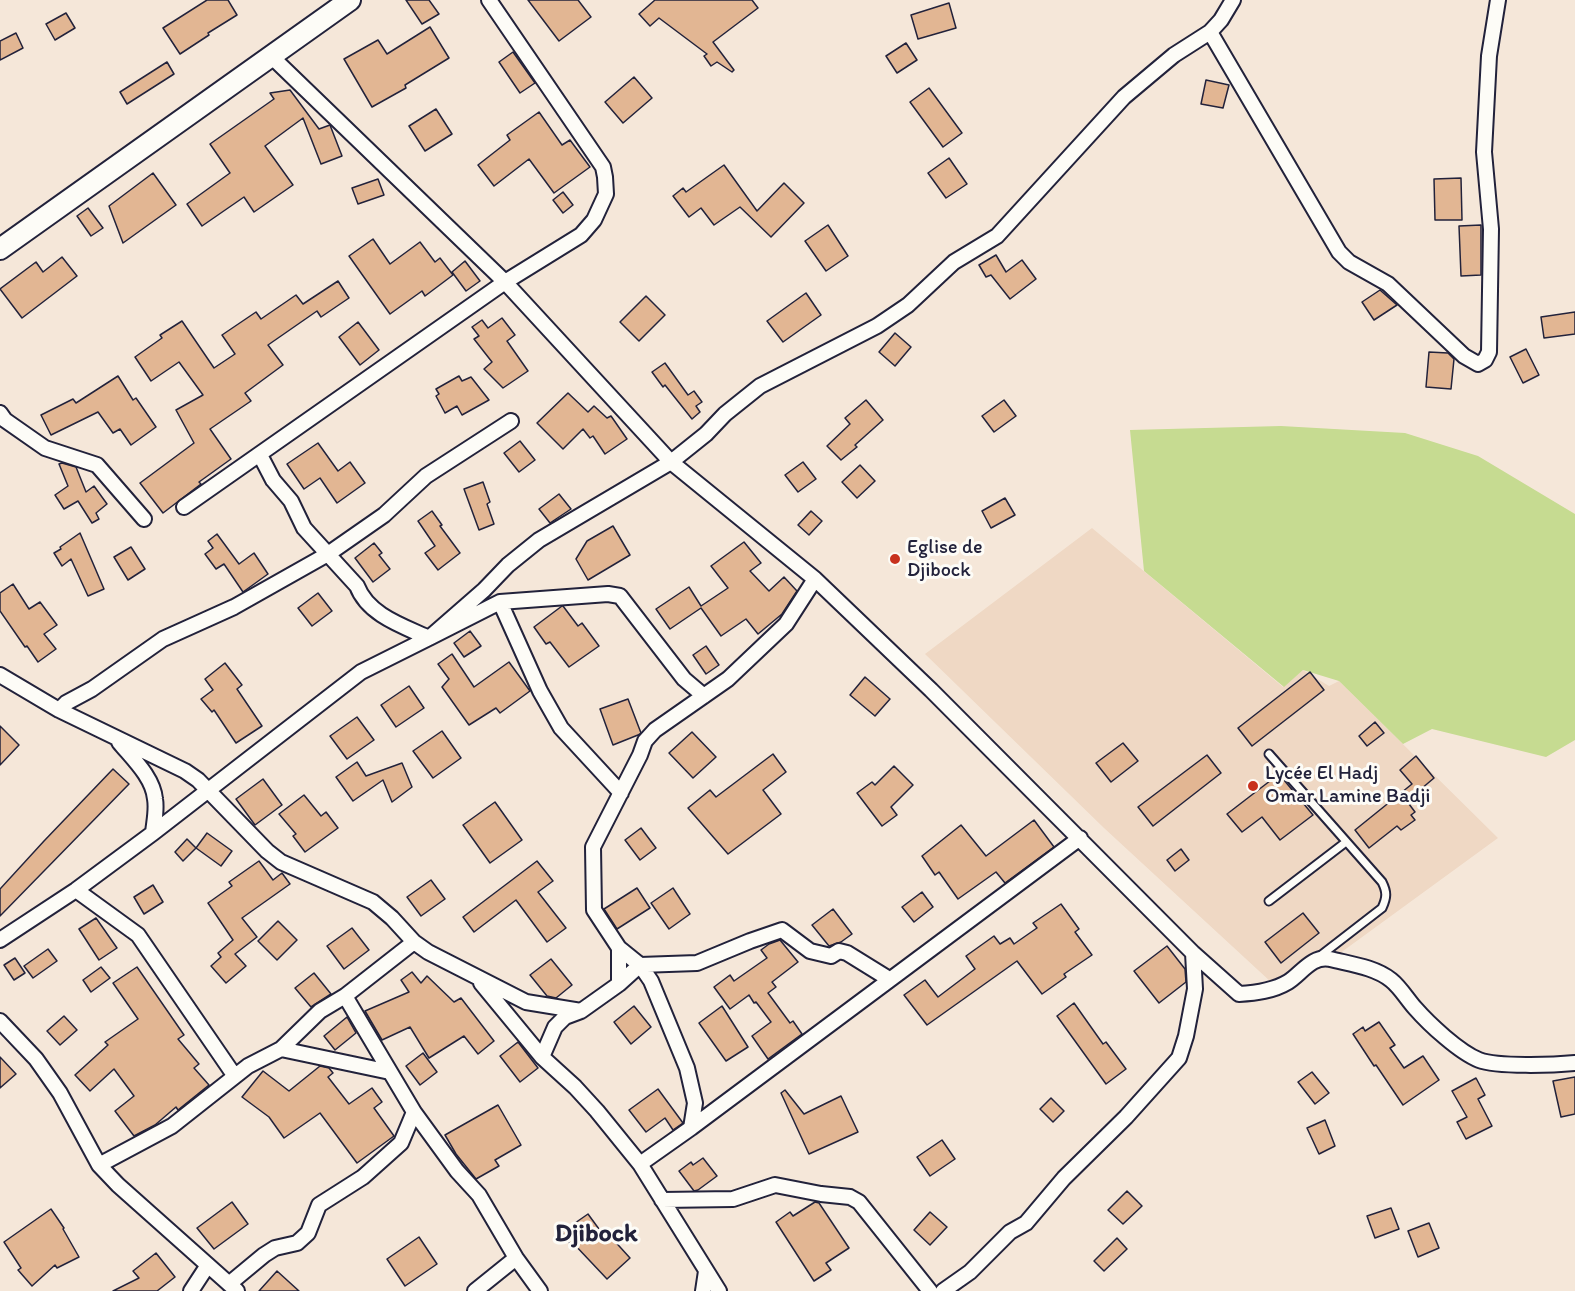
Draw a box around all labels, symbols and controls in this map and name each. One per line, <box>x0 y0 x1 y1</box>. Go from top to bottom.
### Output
place label: Eglise de Djibock <box>907 536 983 583</box>
marker: Eglise de Djibock <box>888 552 902 566</box>
place label: Lycée El Hadj Omar Lamine Badji <box>1265 762 1430 809</box>
marker: Lycée El Hadj Omar Lamine Badji <box>1246 779 1260 793</box>
district label: Djibock <box>555 1218 637 1250</box>

